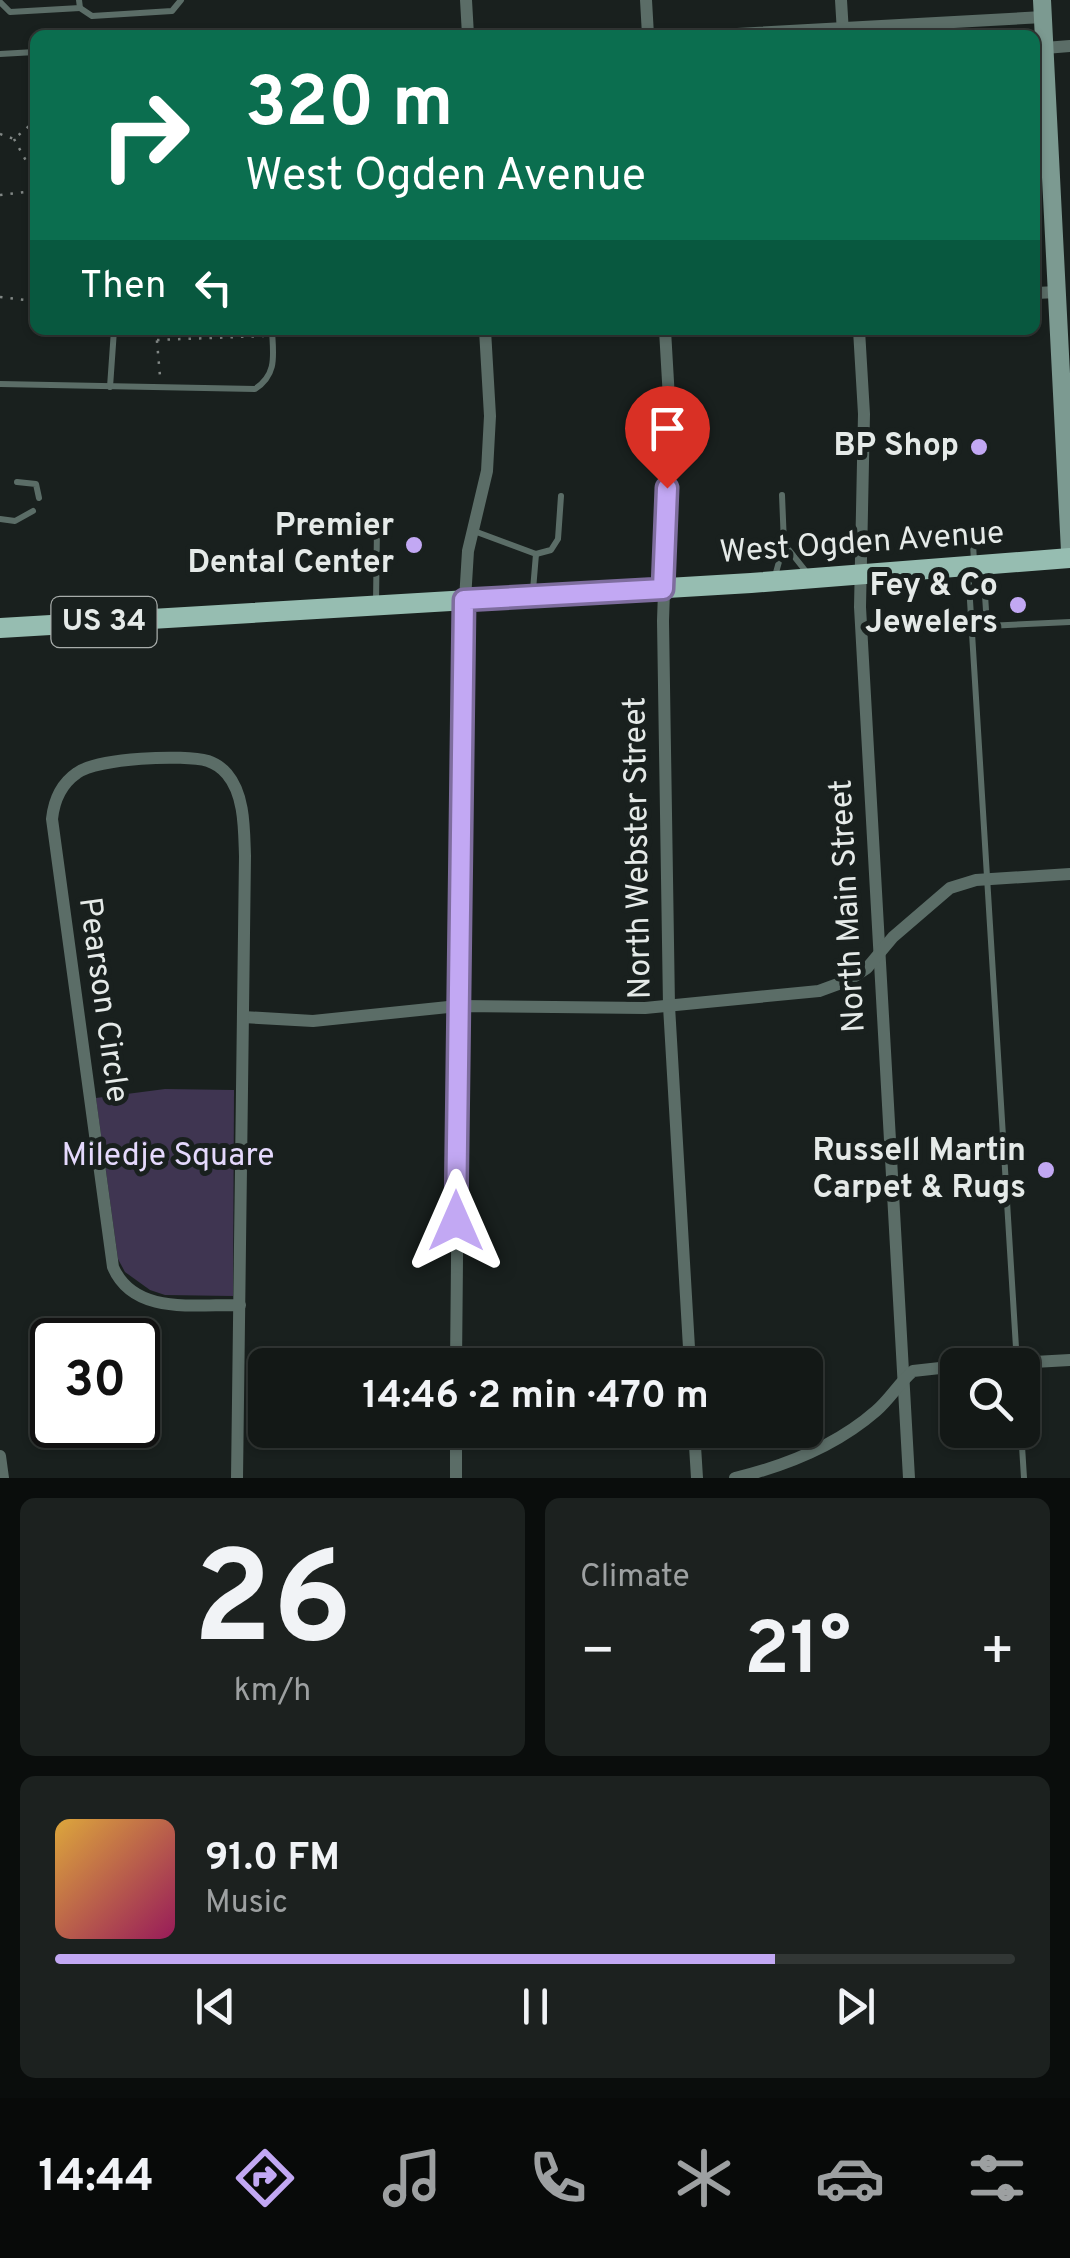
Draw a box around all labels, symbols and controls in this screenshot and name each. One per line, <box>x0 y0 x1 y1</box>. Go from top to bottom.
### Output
text: 320 m <box>245 62 453 151</box>
icon: right <box>80 70 210 200</box>
text: West Ogden Avenue <box>245 149 646 206</box>
icon: left <box>186 260 241 315</box>
text: Then <box>80 263 166 312</box>
pin <box>625 386 710 489</box>
icon: arrive <box>640 401 695 456</box>
place label: BP Shop <box>834 427 959 467</box>
marker: BP Shop <box>968 436 990 458</box>
place label: Premier Dental Center <box>187 507 394 584</box>
street label: West Ogden Avenue <box>718 514 1006 574</box>
marker: Premier Dental Center <box>403 534 425 556</box>
place label: Fey & Co Jewelers <box>865 567 998 644</box>
marker: Fey & Co Jewelers <box>1007 594 1029 616</box>
road number: US 34 <box>52 597 156 647</box>
street label: North Webster Street <box>616 696 662 1000</box>
street label: North Main Street <box>822 778 876 1034</box>
street label: Pearson Circle <box>68 895 136 1105</box>
place label: Russell Martin Carpet & Rugs <box>812 1132 1026 1209</box>
park label: Miledje Square <box>62 1137 274 1177</box>
marker: Russell Martin Carpet & Rugs <box>1035 1159 1057 1181</box>
position arrow <box>404 1169 508 1273</box>
speed limit sign: 30 <box>30 1318 160 1448</box>
map controls <box>940 1348 1040 1448</box>
button: search <box>940 1348 1040 1448</box>
text: 14:46 · 2 min · 470 m <box>362 1373 709 1422</box>
text: 26 <box>193 1524 352 1689</box>
text: Climate <box>580 1558 690 1598</box>
text: 21° <box>744 1606 851 1701</box>
text: − <box>580 1619 615 1689</box>
text: + <box>980 1619 1015 1689</box>
text: km/h <box>234 1672 311 1712</box>
text: 91.0 FM <box>205 1835 340 1884</box>
text: Music <box>205 1884 288 1924</box>
icon: previous <box>188 1979 243 2034</box>
icon: pause <box>508 1979 563 2034</box>
icon: next <box>828 1979 883 2034</box>
icon: directions <box>230 2143 300 2213</box>
icon: music <box>377 2143 447 2213</box>
icon: phone <box>523 2143 593 2213</box>
icon: climate <box>669 2143 739 2213</box>
icon: car <box>815 2143 885 2213</box>
icon: filters <box>962 2143 1032 2213</box>
text: 14:44 <box>38 2150 154 2207</box>

